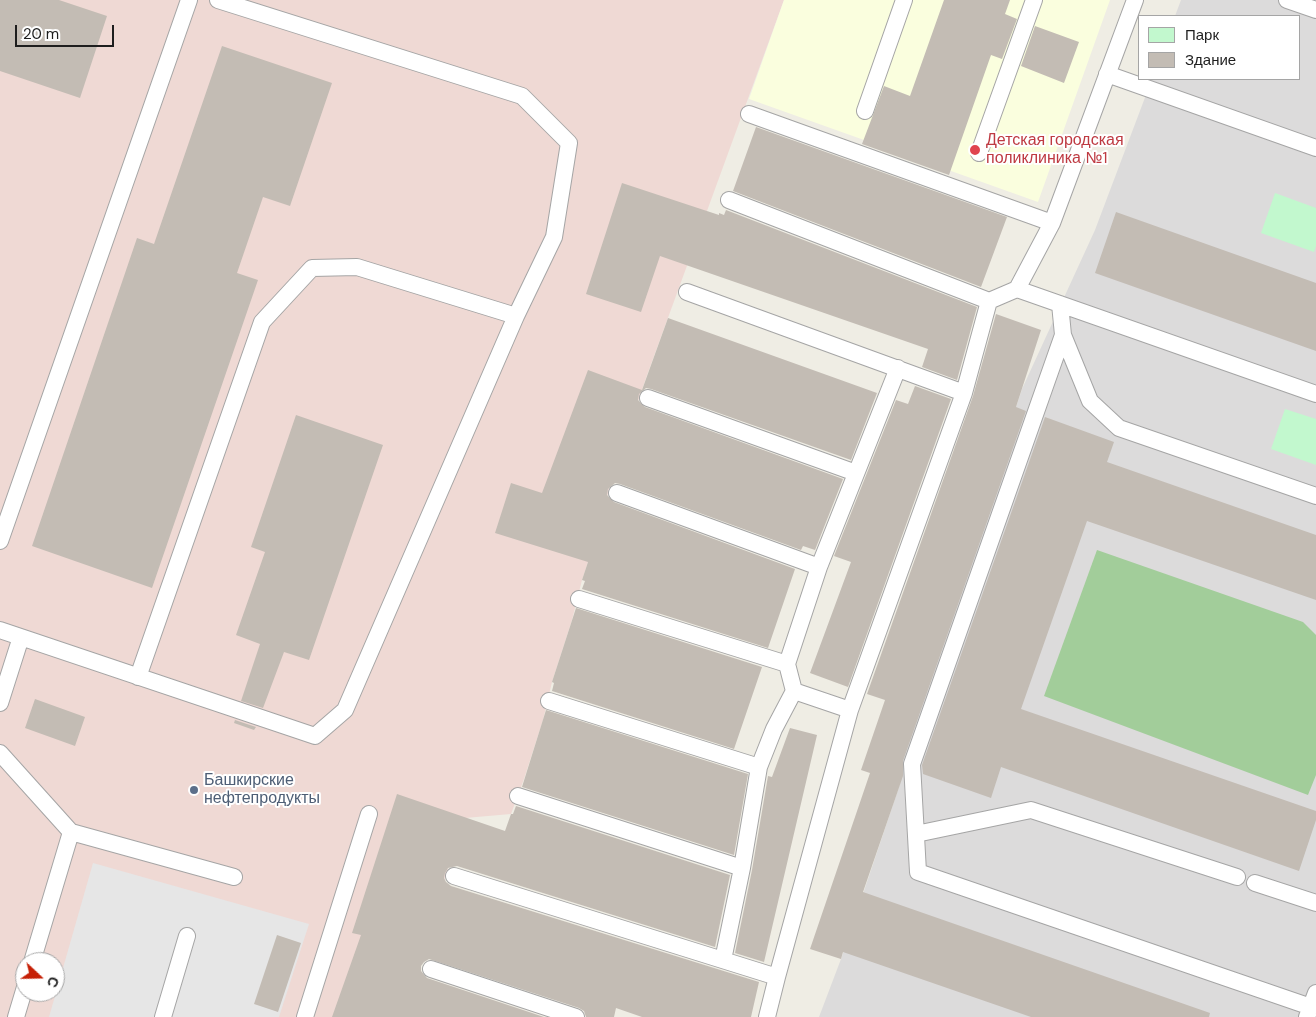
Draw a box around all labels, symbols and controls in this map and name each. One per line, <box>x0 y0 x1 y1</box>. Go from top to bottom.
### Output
scale bar <box>18 15 116 47</box>
legend <box>1138 15 1301 80</box>
text: 20 m <box>23 24 59 44</box>
text: Парк <box>1185 25 1219 45</box>
text: Здание <box>1185 50 1236 70</box>
place label: Детская городская поликлиника №1 <box>986 131 1124 169</box>
marker: Детская городская поликлиника №1 <box>968 143 982 157</box>
place label: Башкирские нефтепродукты <box>204 771 320 809</box>
marker: Башкирские нефтепродукты <box>188 784 200 796</box>
north arrow <box>15 952 65 1002</box>
text: С <box>43 974 63 990</box>

